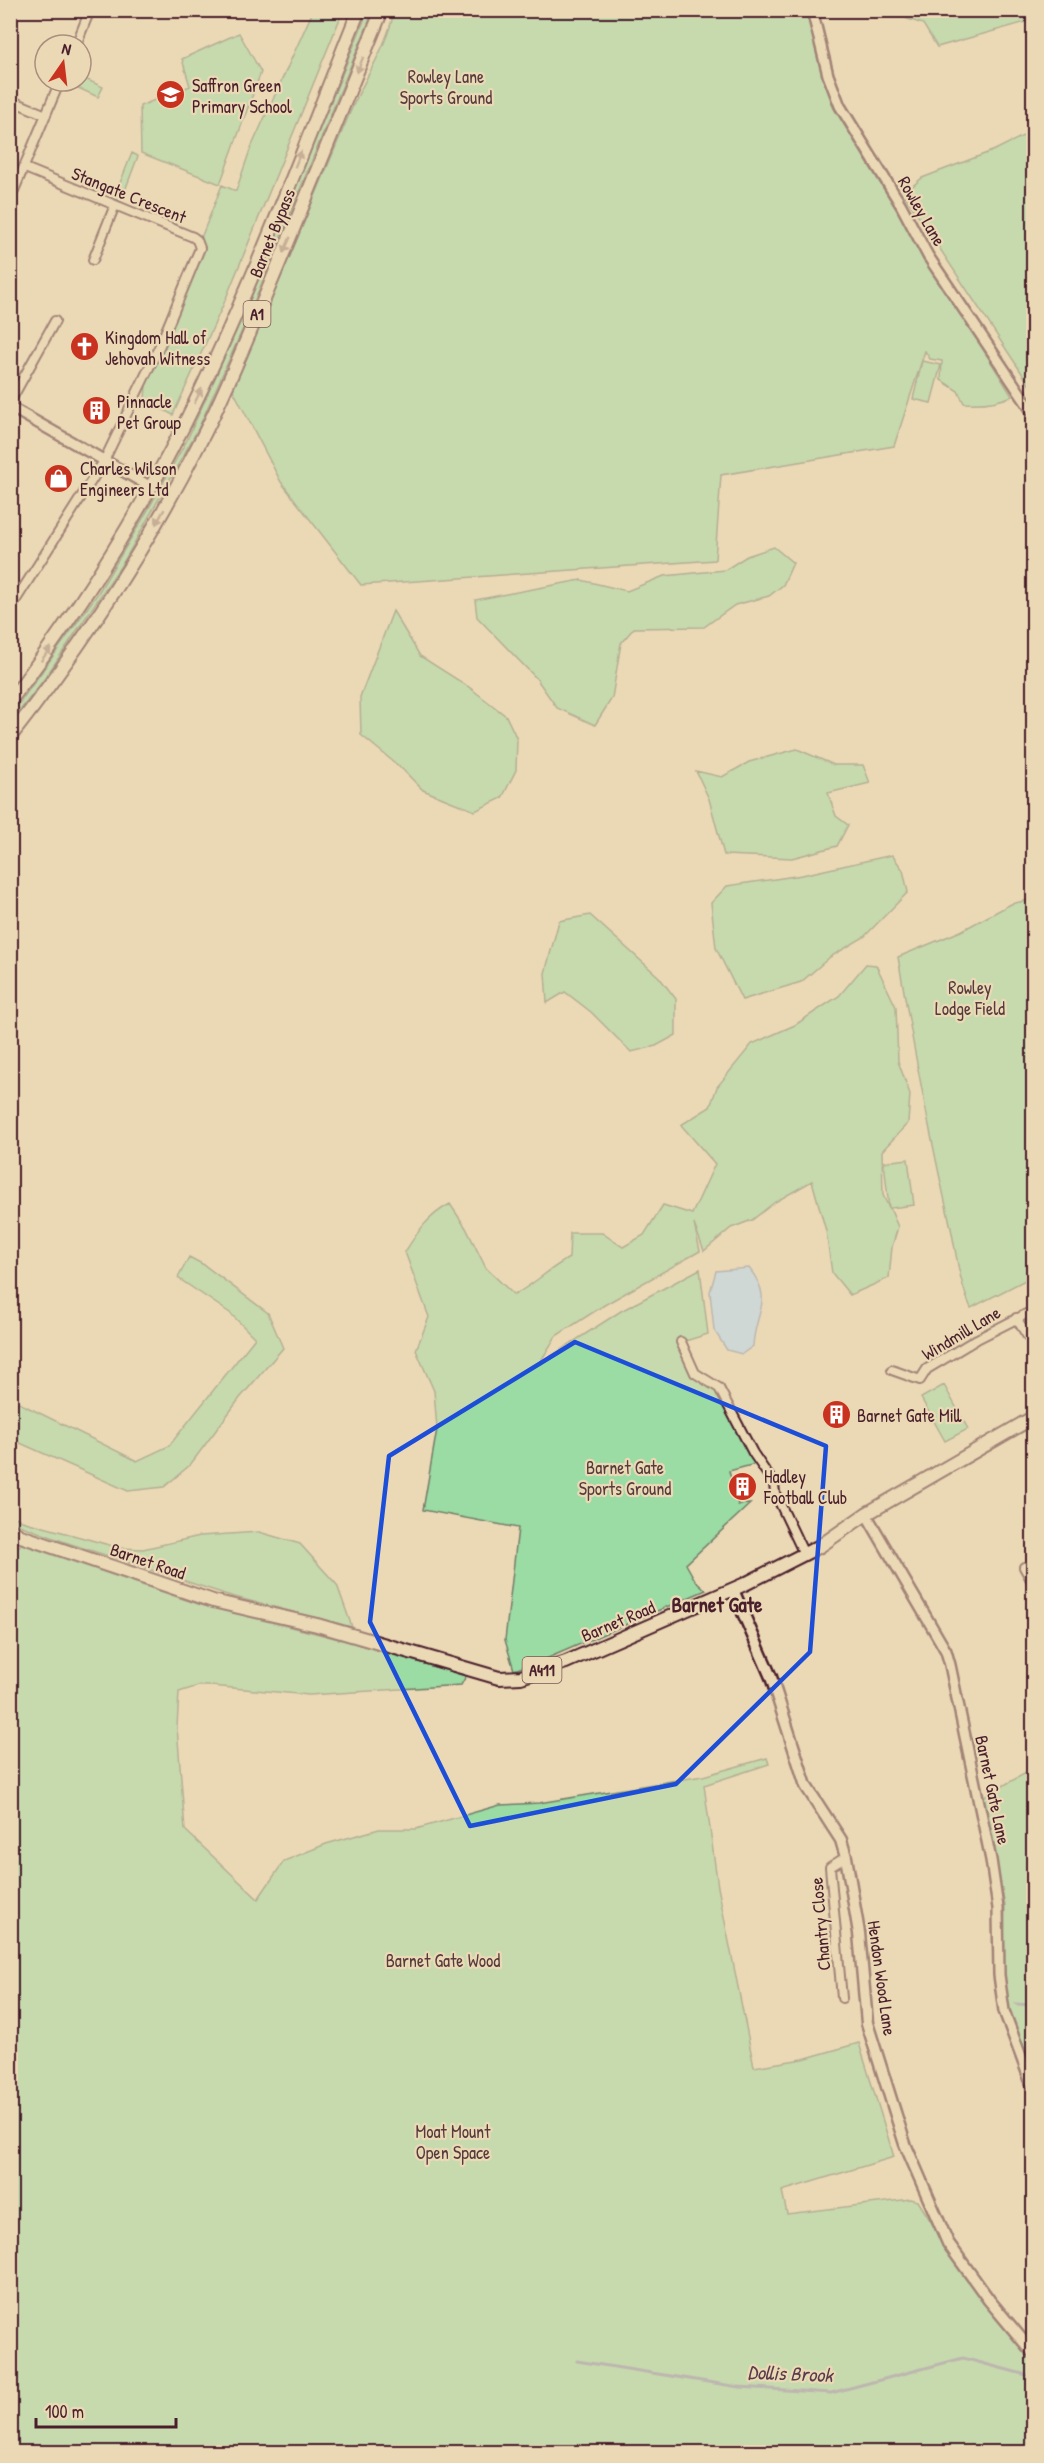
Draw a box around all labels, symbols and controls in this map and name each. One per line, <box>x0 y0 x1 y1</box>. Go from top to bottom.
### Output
north arrow <box>33 33 93 93</box>
text: N <box>60 37 74 60</box>
one-way arrow <box>355 56 365 74</box>
park label: Rowley Lane Sports Ground <box>400 64 492 110</box>
place label: Saffron Green Primary School <box>192 73 292 119</box>
school or university icon: Saffron Green Primary School <box>155 79 187 111</box>
one-way arrow <box>294 150 304 168</box>
street label: Stangate Crescent <box>68 161 191 230</box>
street label: Rowley Lane <box>892 172 952 250</box>
street label: Barnet Bypass <box>243 185 301 281</box>
one-way arrow <box>282 237 291 254</box>
road number: A1 <box>244 301 270 327</box>
place label: Kingdom Hall of Jehovah Witness <box>105 325 210 371</box>
church icon: Kingdom Hall of Jehovah Witness <box>68 331 100 363</box>
one-way arrow <box>193 388 202 405</box>
place label: Pinnacle Pet Group <box>117 389 181 435</box>
building icon: Pinnacle Pet Group <box>80 395 112 427</box>
place label: Charles Wilson Engineers Ltd <box>80 456 177 502</box>
shop icon: Charles Wilson Engineers Ltd <box>43 462 75 494</box>
one-way arrow <box>154 509 165 525</box>
one-way arrow <box>39 647 51 662</box>
park label: Rowley Lodge Field <box>935 975 1005 1021</box>
street label: Windmill Lane <box>917 1300 1005 1366</box>
building icon: Barnet Gate Mill <box>820 1399 852 1431</box>
place label: Barnet Gate Mill <box>857 1403 962 1428</box>
park label: Barnet Gate Sports Ground <box>579 1455 671 1501</box>
place label: Hadley Football Club <box>763 1464 847 1510</box>
building icon: Hadley Football Club <box>727 1470 759 1502</box>
street label: Barnet Road <box>107 1536 189 1586</box>
district label: Barnet Gate <box>672 1590 763 1619</box>
street label: Barnet Road <box>577 1594 659 1648</box>
road number: A411 <box>522 1657 562 1683</box>
street label: Barnet Gate Lane <box>969 1733 1017 1847</box>
street label: Chantry Close <box>803 1876 837 1972</box>
street label: Hendon Wood Lane <box>862 1919 902 2037</box>
park label: Barnet Gate Wood <box>386 1948 500 1973</box>
park label: Moat Mount Open Space <box>416 2119 491 2165</box>
water label: Dollis Brook <box>747 2358 835 2388</box>
scale bar <box>36 2391 176 2429</box>
text: 100 m <box>45 2399 84 2424</box>

